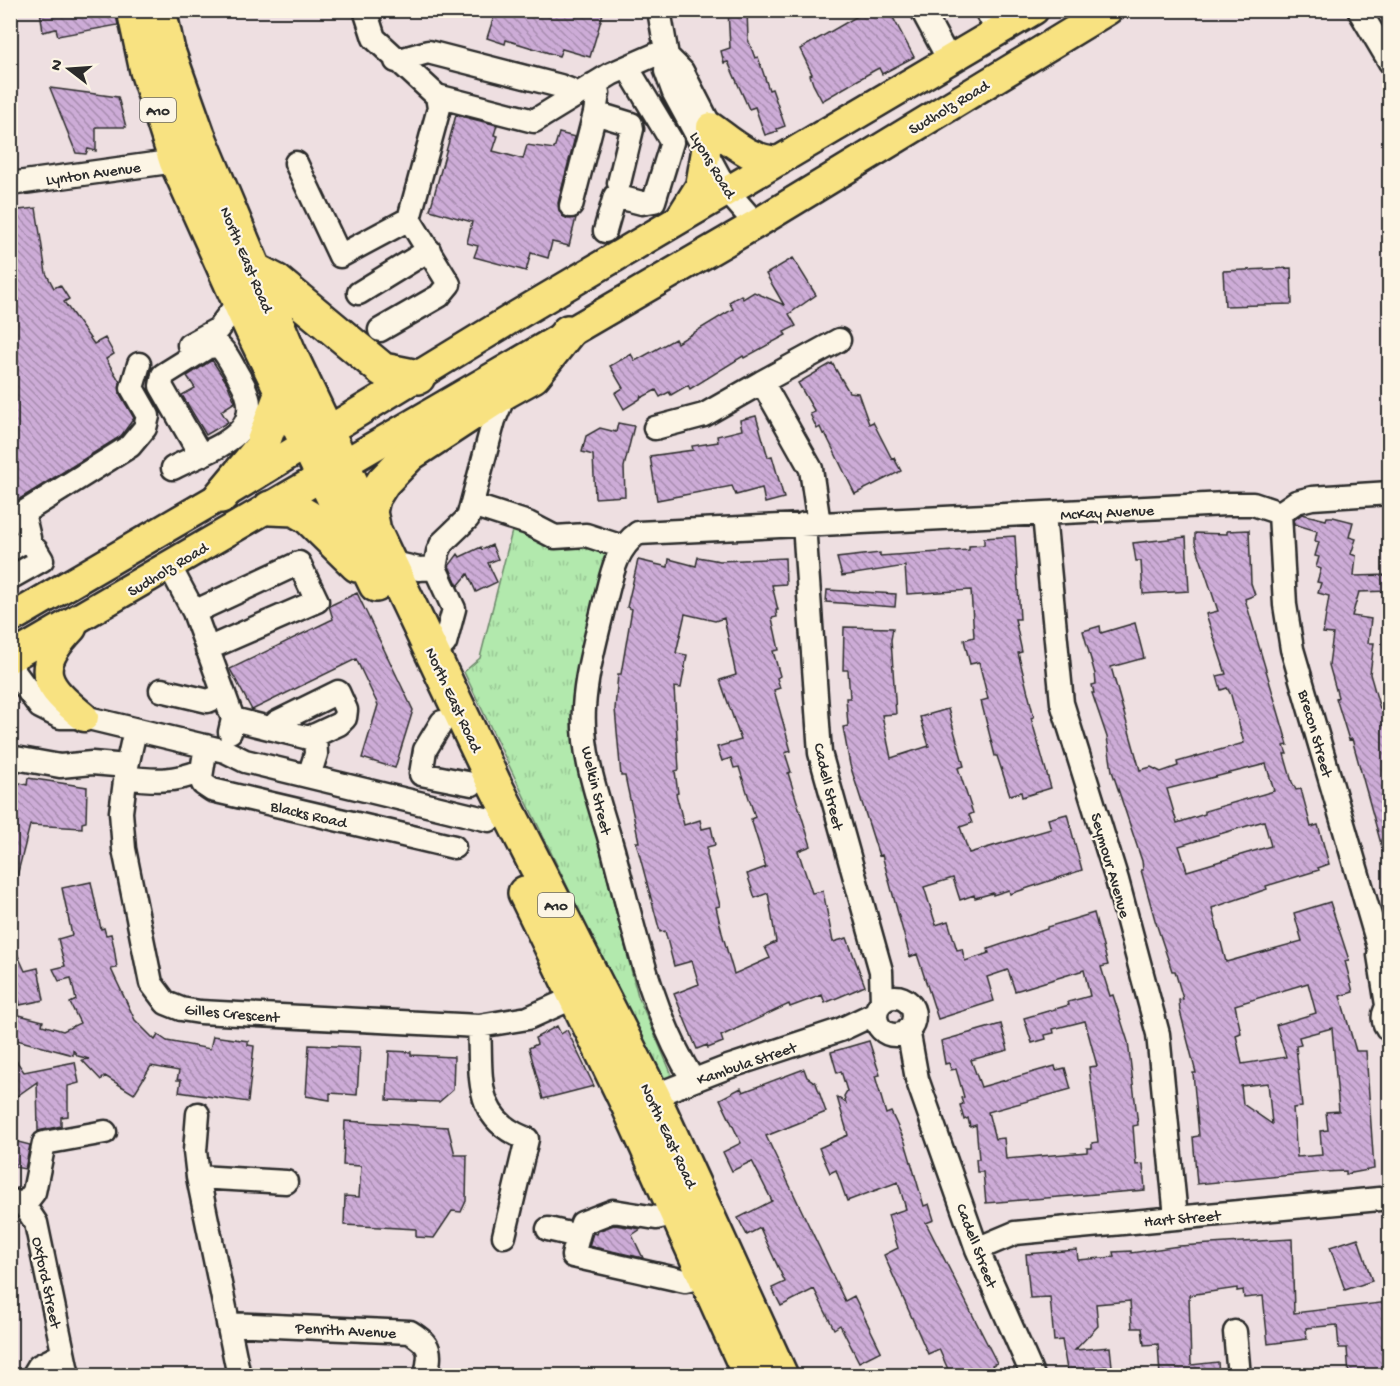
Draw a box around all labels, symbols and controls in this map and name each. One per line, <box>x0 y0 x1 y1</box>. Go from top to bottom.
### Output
north arrow <box>39 39 99 99</box>
text: N <box>47 57 69 73</box>
street label: Sudholz Road <box>906 77 995 140</box>
road number: A10 <box>140 98 176 122</box>
street label: Lyons Road <box>684 129 739 204</box>
street label: Lynton Avenue <box>45 159 143 192</box>
street label: North East Road <box>214 204 276 318</box>
street label: McKay Avenue <box>1060 503 1155 526</box>
street label: Sudholz Road <box>125 539 214 602</box>
street label: North East Road <box>419 645 485 757</box>
street label: Brecon Street <box>1292 687 1336 781</box>
street label: Cadell Street <box>807 741 846 834</box>
street label: Welkin Street <box>575 745 614 838</box>
street label: Blacks Road <box>267 798 350 835</box>
street label: Seymour Avenue <box>1085 811 1133 921</box>
road number: A10 <box>538 893 574 917</box>
street label: Gilles Crescent <box>184 1002 281 1029</box>
street label: Kambula Street <box>695 1039 801 1091</box>
street label: North East Road <box>634 1081 700 1193</box>
street label: Cadell Street <box>950 1201 1000 1292</box>
street label: Hart Street <box>1143 1208 1223 1233</box>
street label: Oxford Street <box>26 1235 64 1331</box>
street label: Penrith Avenue <box>294 1320 397 1345</box>

